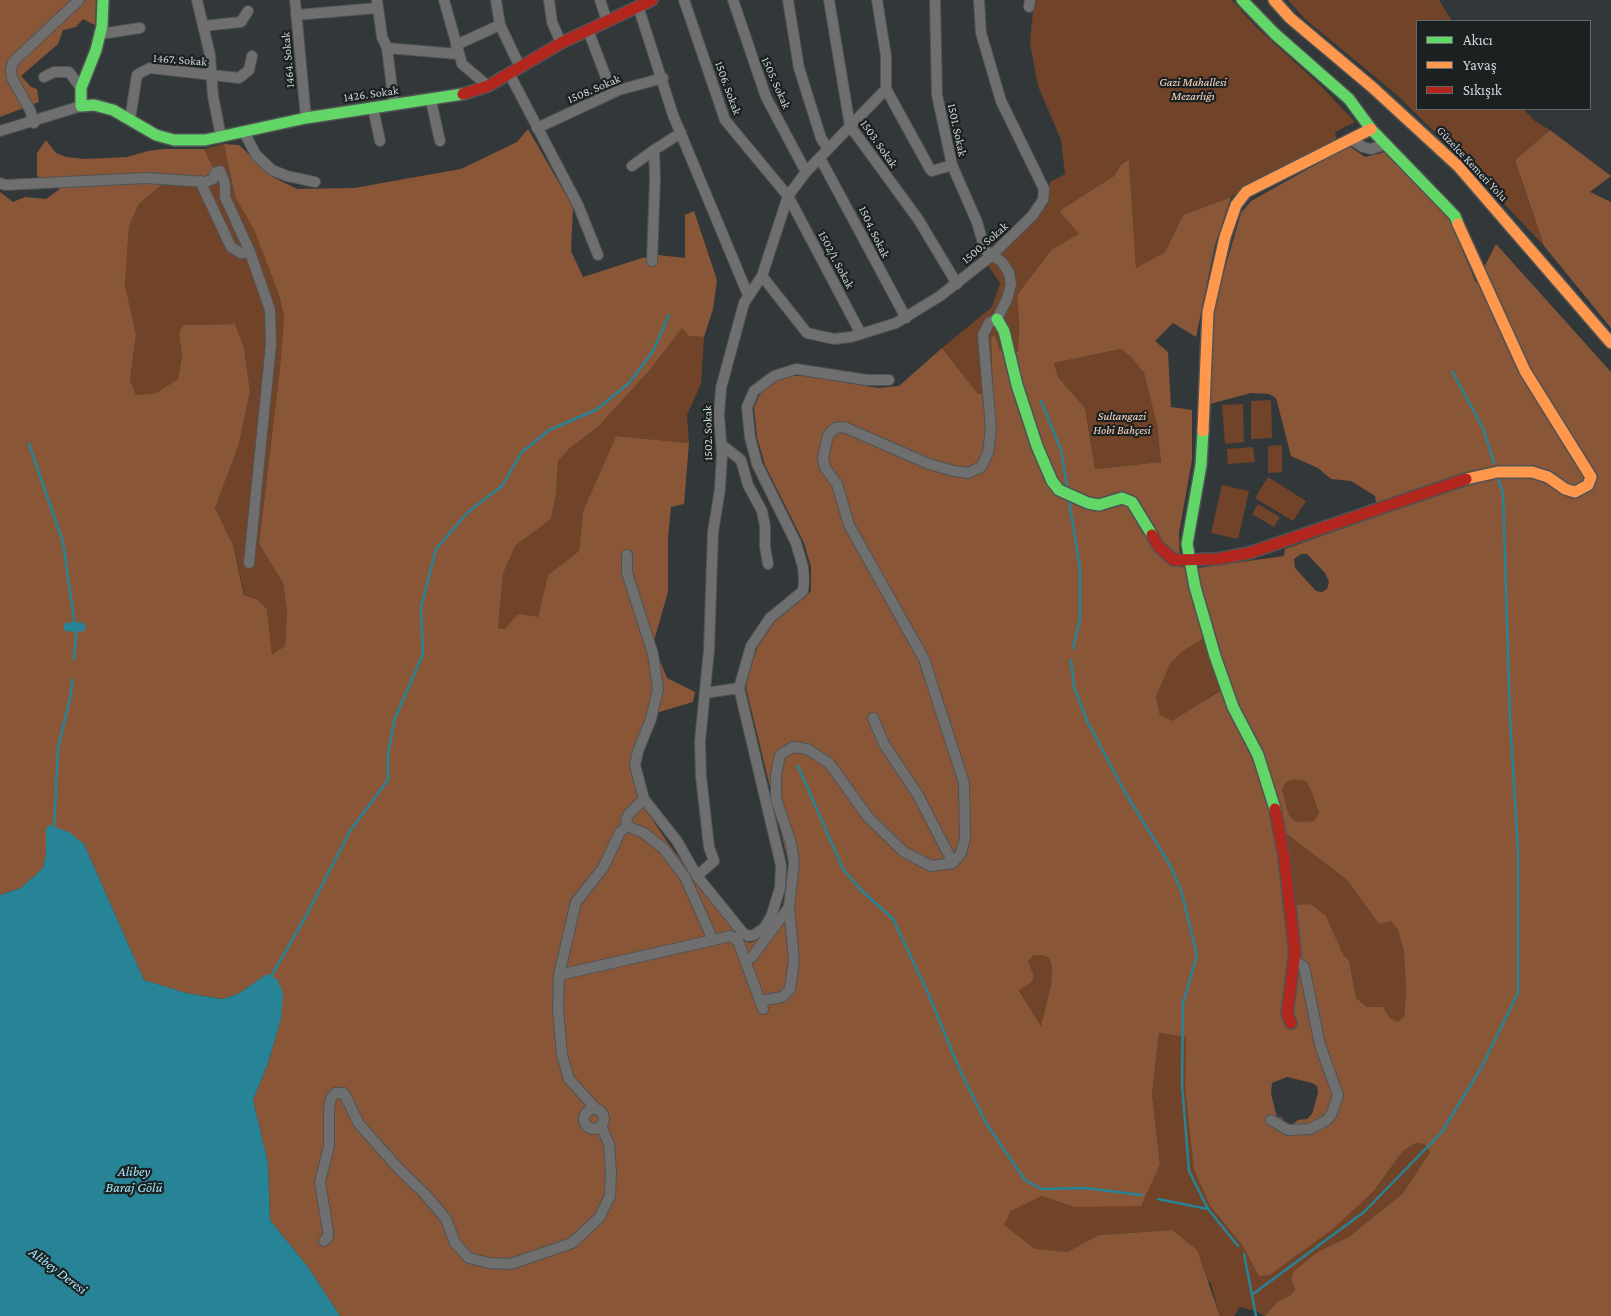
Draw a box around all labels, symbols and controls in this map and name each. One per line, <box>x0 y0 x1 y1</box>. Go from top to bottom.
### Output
legend <box>1416 20 1591 110</box>
street label: 1464. Sokak <box>278 32 298 88</box>
text: Akıcı <box>1463 32 1493 48</box>
street label: 1467. Sokak <box>152 51 208 69</box>
street label: 1505. Sokak <box>758 55 794 111</box>
text: Yavaş <box>1463 57 1497 73</box>
street label: 1506. Sokak <box>712 59 744 117</box>
street label: 1508. Sokak <box>565 71 623 107</box>
park label: Gazi Mahallesi Mezarlığı <box>1159 75 1227 103</box>
text: Sıkışık <box>1463 82 1502 98</box>
street label: 1426. Sokak <box>343 83 399 105</box>
street label: 1501. Sokak <box>944 102 970 158</box>
street label: 1503. Sokak <box>857 117 901 171</box>
street label: Güzelce Kemeri Yolu <box>1433 123 1511 205</box>
street label: 1504. Sokak <box>855 204 893 260</box>
street label: 1500. Sokak <box>959 219 1011 267</box>
street label: 1502/1. Sokak <box>815 229 857 291</box>
street label: 1502. Sokak <box>700 405 716 461</box>
park label: Sultangazi Hobi Bahçesi <box>1093 409 1151 437</box>
water label: Alibey Baraj Gölü <box>106 1164 162 1196</box>
water label: Alibey Deresi <box>26 1244 90 1298</box>

